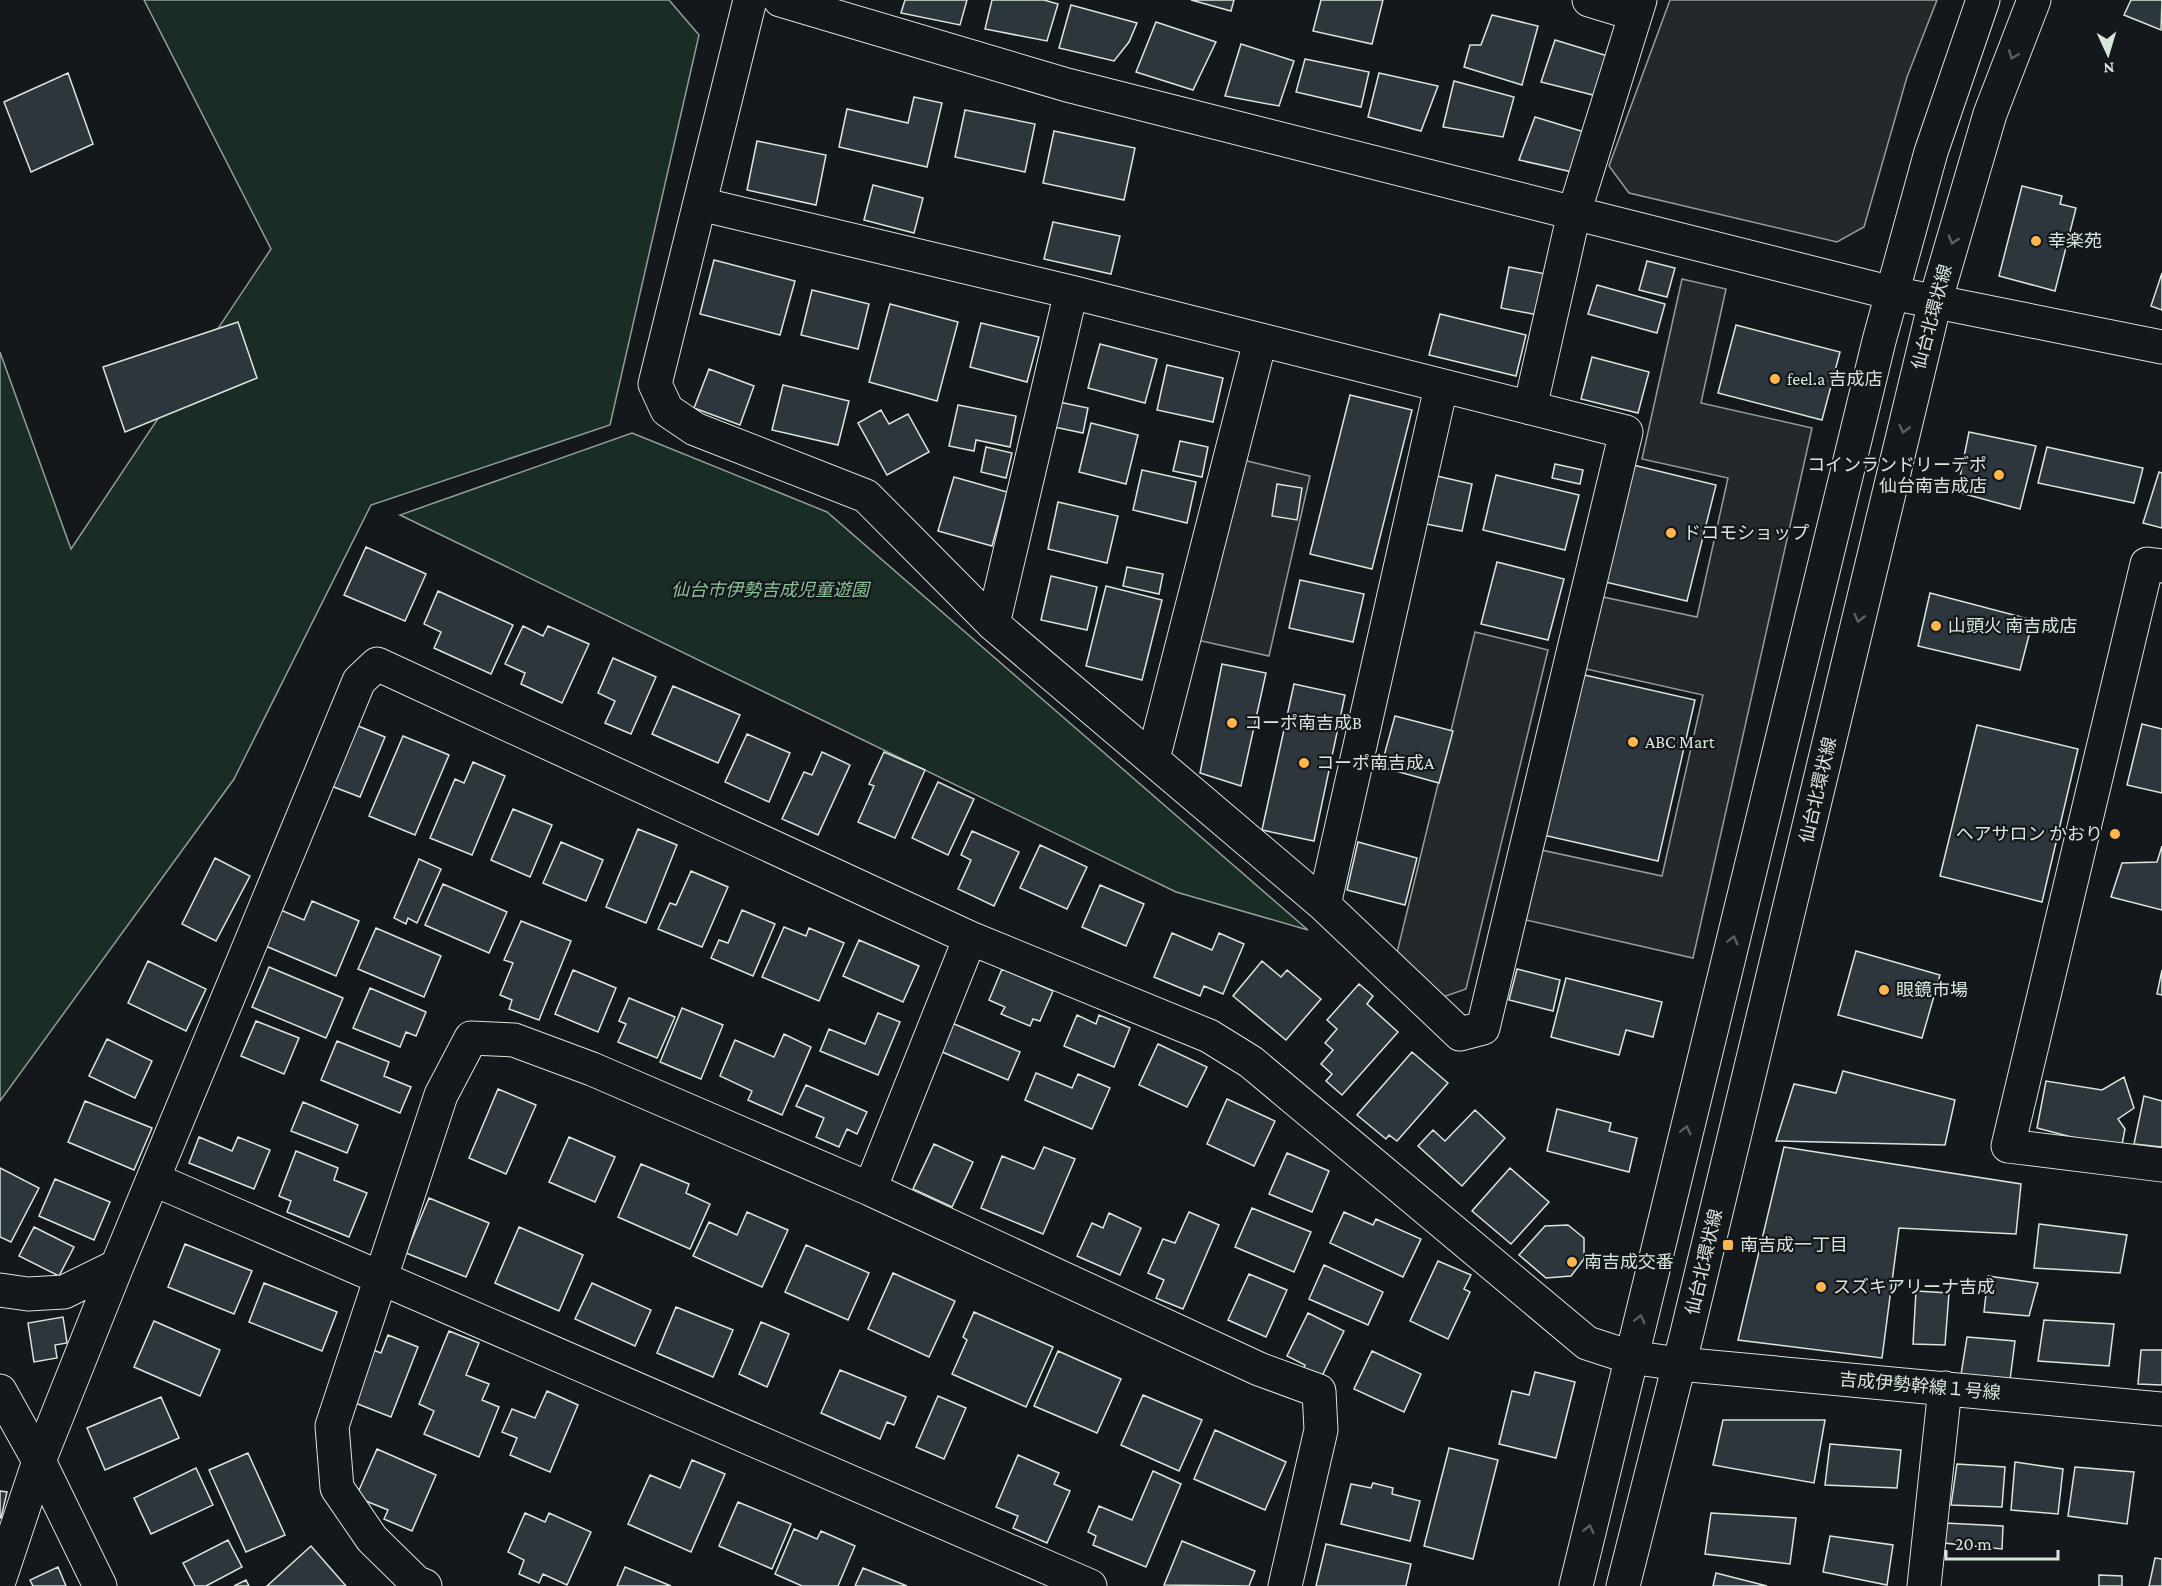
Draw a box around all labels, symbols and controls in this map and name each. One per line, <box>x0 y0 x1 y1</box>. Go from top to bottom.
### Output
north arrow <box>2078 24 2138 84</box>
one-way arrow <box>2008 49 2021 59</box>
text: N <box>2103 60 2115 77</box>
place label: 幸楽苑 <box>2048 231 2102 251</box>
one-way arrow <box>1948 234 1960 245</box>
marker: 幸楽苑 <box>2029 234 2043 248</box>
street label: 仙台北環状線 <box>1908 262 1956 372</box>
place label: feel.a 吉成店 <box>1787 369 1883 389</box>
marker: feel.a 吉成店 <box>1768 372 1782 386</box>
one-way arrow <box>1899 423 1912 433</box>
place label: コインランドリーデポ 仙台南吉成店 <box>1807 455 1987 496</box>
marker: コインランドリーデポ 仙台南吉成店 <box>1992 468 2006 482</box>
place label: ドコモショップ <box>1683 523 1809 543</box>
marker: ドコモショップ <box>1664 526 1678 540</box>
park label: 仙台市伊勢吉成児童遊園 <box>671 580 872 600</box>
one-way arrow <box>1853 613 1866 623</box>
place label: 山頭火 南吉成店 <box>1948 616 2077 636</box>
marker: 山頭火 南吉成店 <box>1929 619 1943 633</box>
place label: コーポ南吉成B <box>1244 713 1362 733</box>
marker: コーポ南吉成B <box>1225 716 1239 730</box>
place label: ABC Mart <box>1645 732 1716 752</box>
marker: ABC Mart <box>1626 735 1640 749</box>
street label: 仙台北環状線 <box>1796 735 1840 845</box>
place label: コーポ南吉成A <box>1316 753 1435 773</box>
marker: コーポ南吉成A <box>1297 756 1311 770</box>
place label: ヘアサロン かおり <box>1956 824 2103 844</box>
marker: ヘアサロン かおり <box>2108 827 2122 841</box>
one-way arrow <box>1725 935 1738 945</box>
place label: 眼鏡市場 <box>1896 980 1968 1000</box>
marker: 眼鏡市場 <box>1877 983 1891 997</box>
one-way arrow <box>1679 1125 1692 1135</box>
street label: 仙台北環状線 <box>1682 1207 1726 1317</box>
place label: 南吉成一丁目 <box>1740 1235 1848 1255</box>
marker: 南吉成一丁目 <box>1721 1238 1735 1252</box>
place label: 南吉成交番 <box>1584 1252 1674 1272</box>
marker: 南吉成交番 <box>1565 1255 1579 1269</box>
place label: スズキアリーナ吉成 <box>1833 1277 1995 1297</box>
marker: スズキアリーナ吉成 <box>1814 1280 1828 1294</box>
one-way arrow <box>1632 1314 1645 1324</box>
street label: 吉成伊勢幹線１号線 <box>1838 1369 2002 1403</box>
scale bar <box>1946 1523 2058 1561</box>
one-way arrow <box>1582 1524 1595 1534</box>
text: 20 m <box>1955 1534 1992 1554</box>

